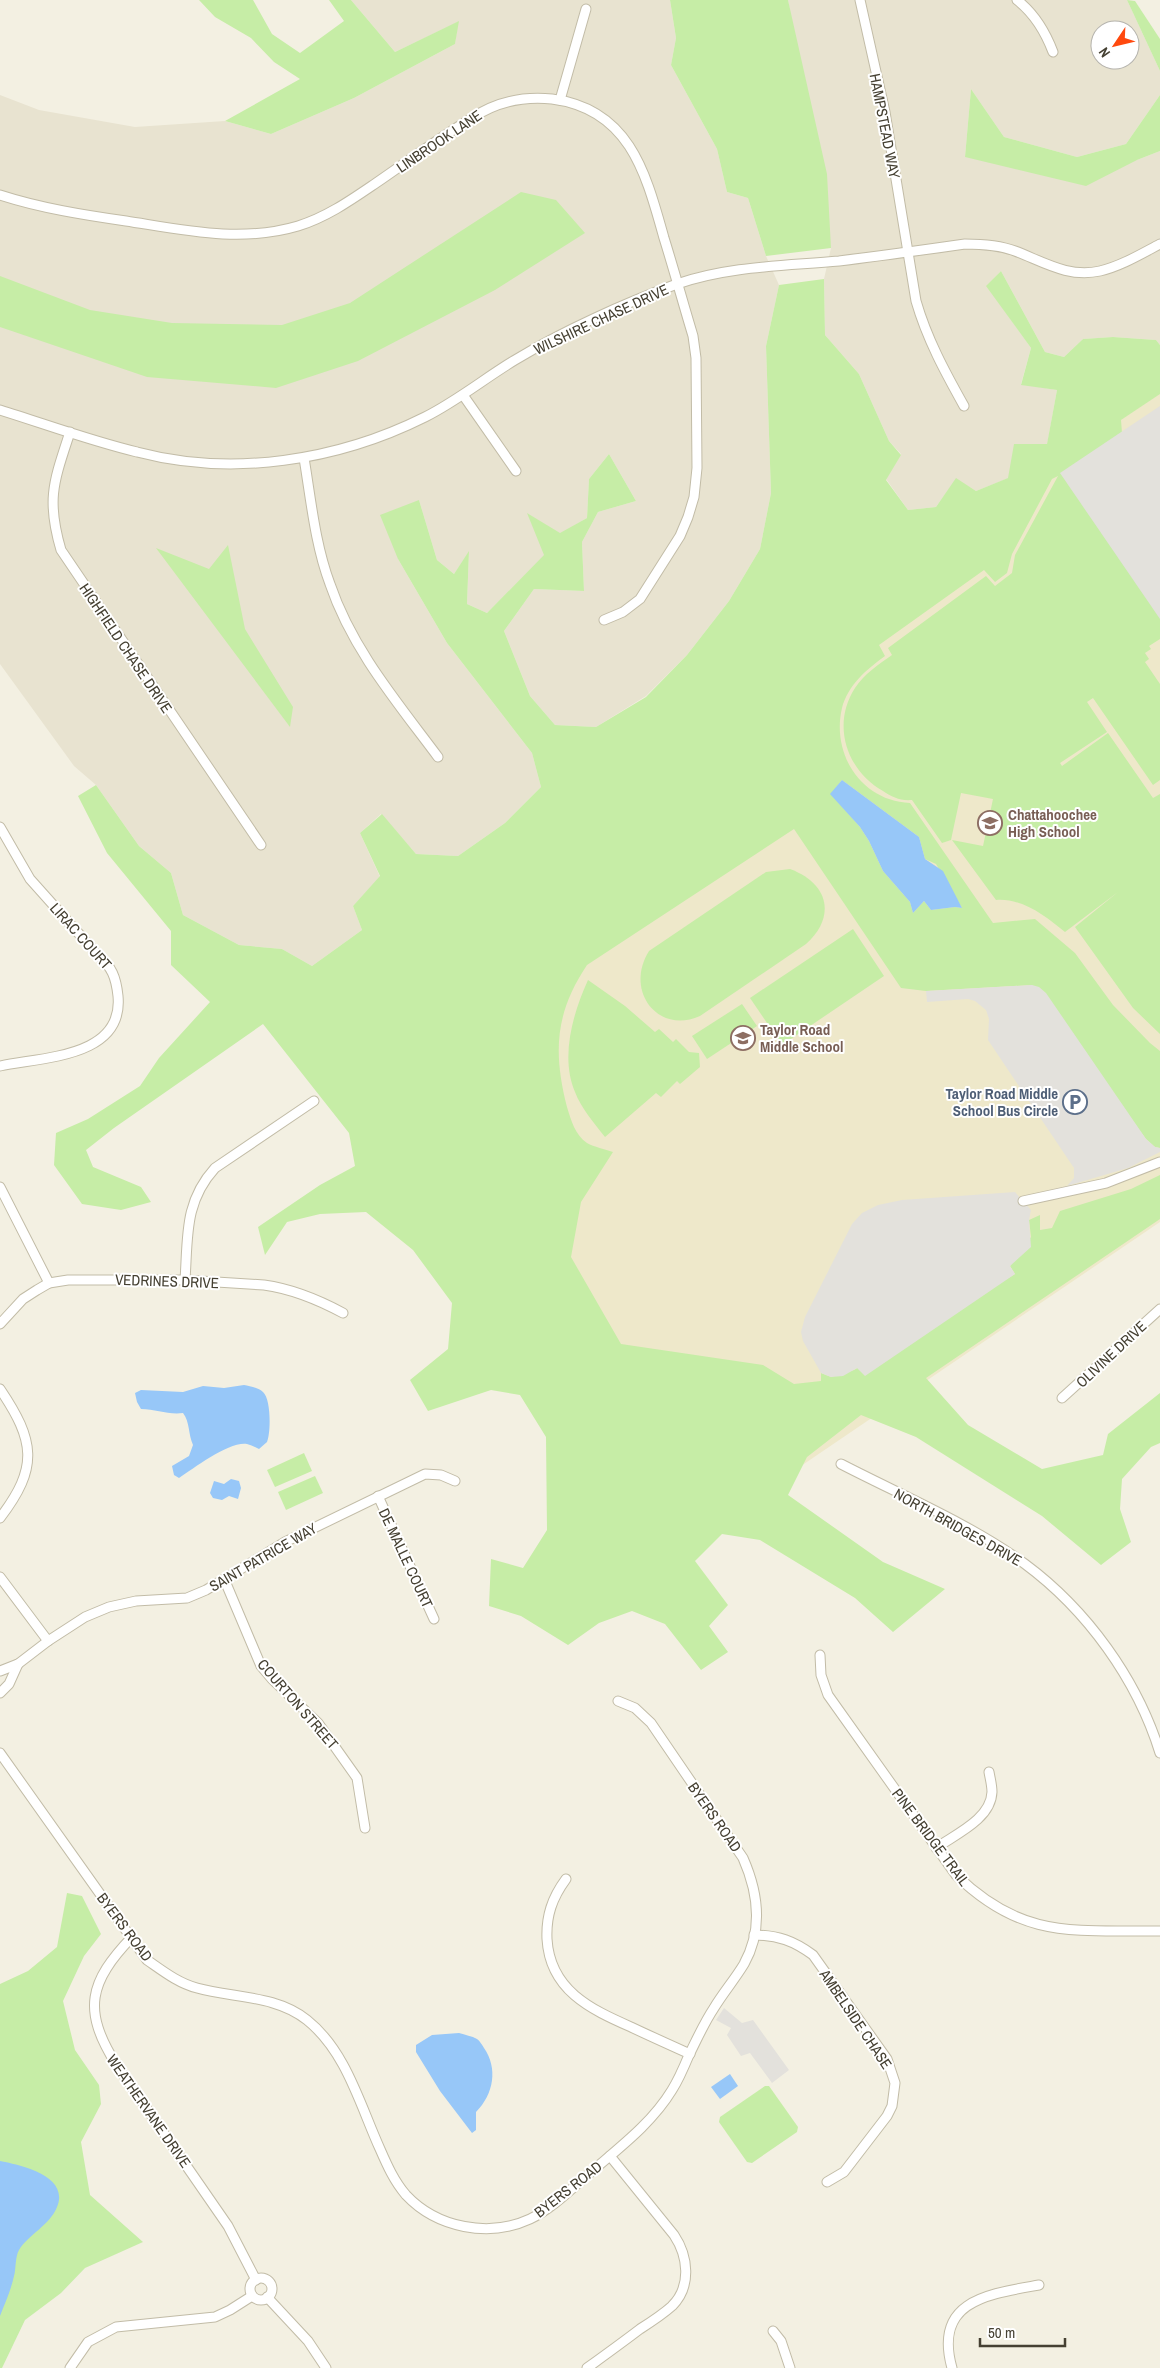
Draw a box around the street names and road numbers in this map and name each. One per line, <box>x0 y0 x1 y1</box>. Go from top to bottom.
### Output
street label: HAMPSTEAD WAY <box>865 72 906 181</box>
street label: LINBROOK LANE <box>392 105 486 177</box>
street label: WILSHIRE CHASE DRIVE <box>530 279 672 359</box>
street label: HIGHFIELD CHASE DRIVE <box>75 579 177 717</box>
street label: LIRAC COURT <box>45 898 117 974</box>
street label: VEDRINES DRIVE <box>115 1269 219 1293</box>
street label: OLIVINE DRIVE <box>1071 1316 1151 1392</box>
street label: NORTH BRIDGES DRIVE <box>890 1483 1026 1571</box>
street label: DE MALLE COURT <box>374 1505 438 1612</box>
street label: SAINT PATRICE WAY <box>205 1517 321 1596</box>
street label: COURTON STREET <box>253 1654 344 1754</box>
street label: BYERS ROAD <box>683 1778 747 1856</box>
street label: PINE BRIDGE TRAIL <box>887 1784 975 1890</box>
street label: BYERS ROAD <box>92 1888 158 1966</box>
street label: AMBELSIDE CHASE <box>814 1964 897 2073</box>
street label: WEATHERVANE DRIVE <box>102 2050 196 2172</box>
street label: BYERS ROAD <box>530 2156 606 2222</box>

